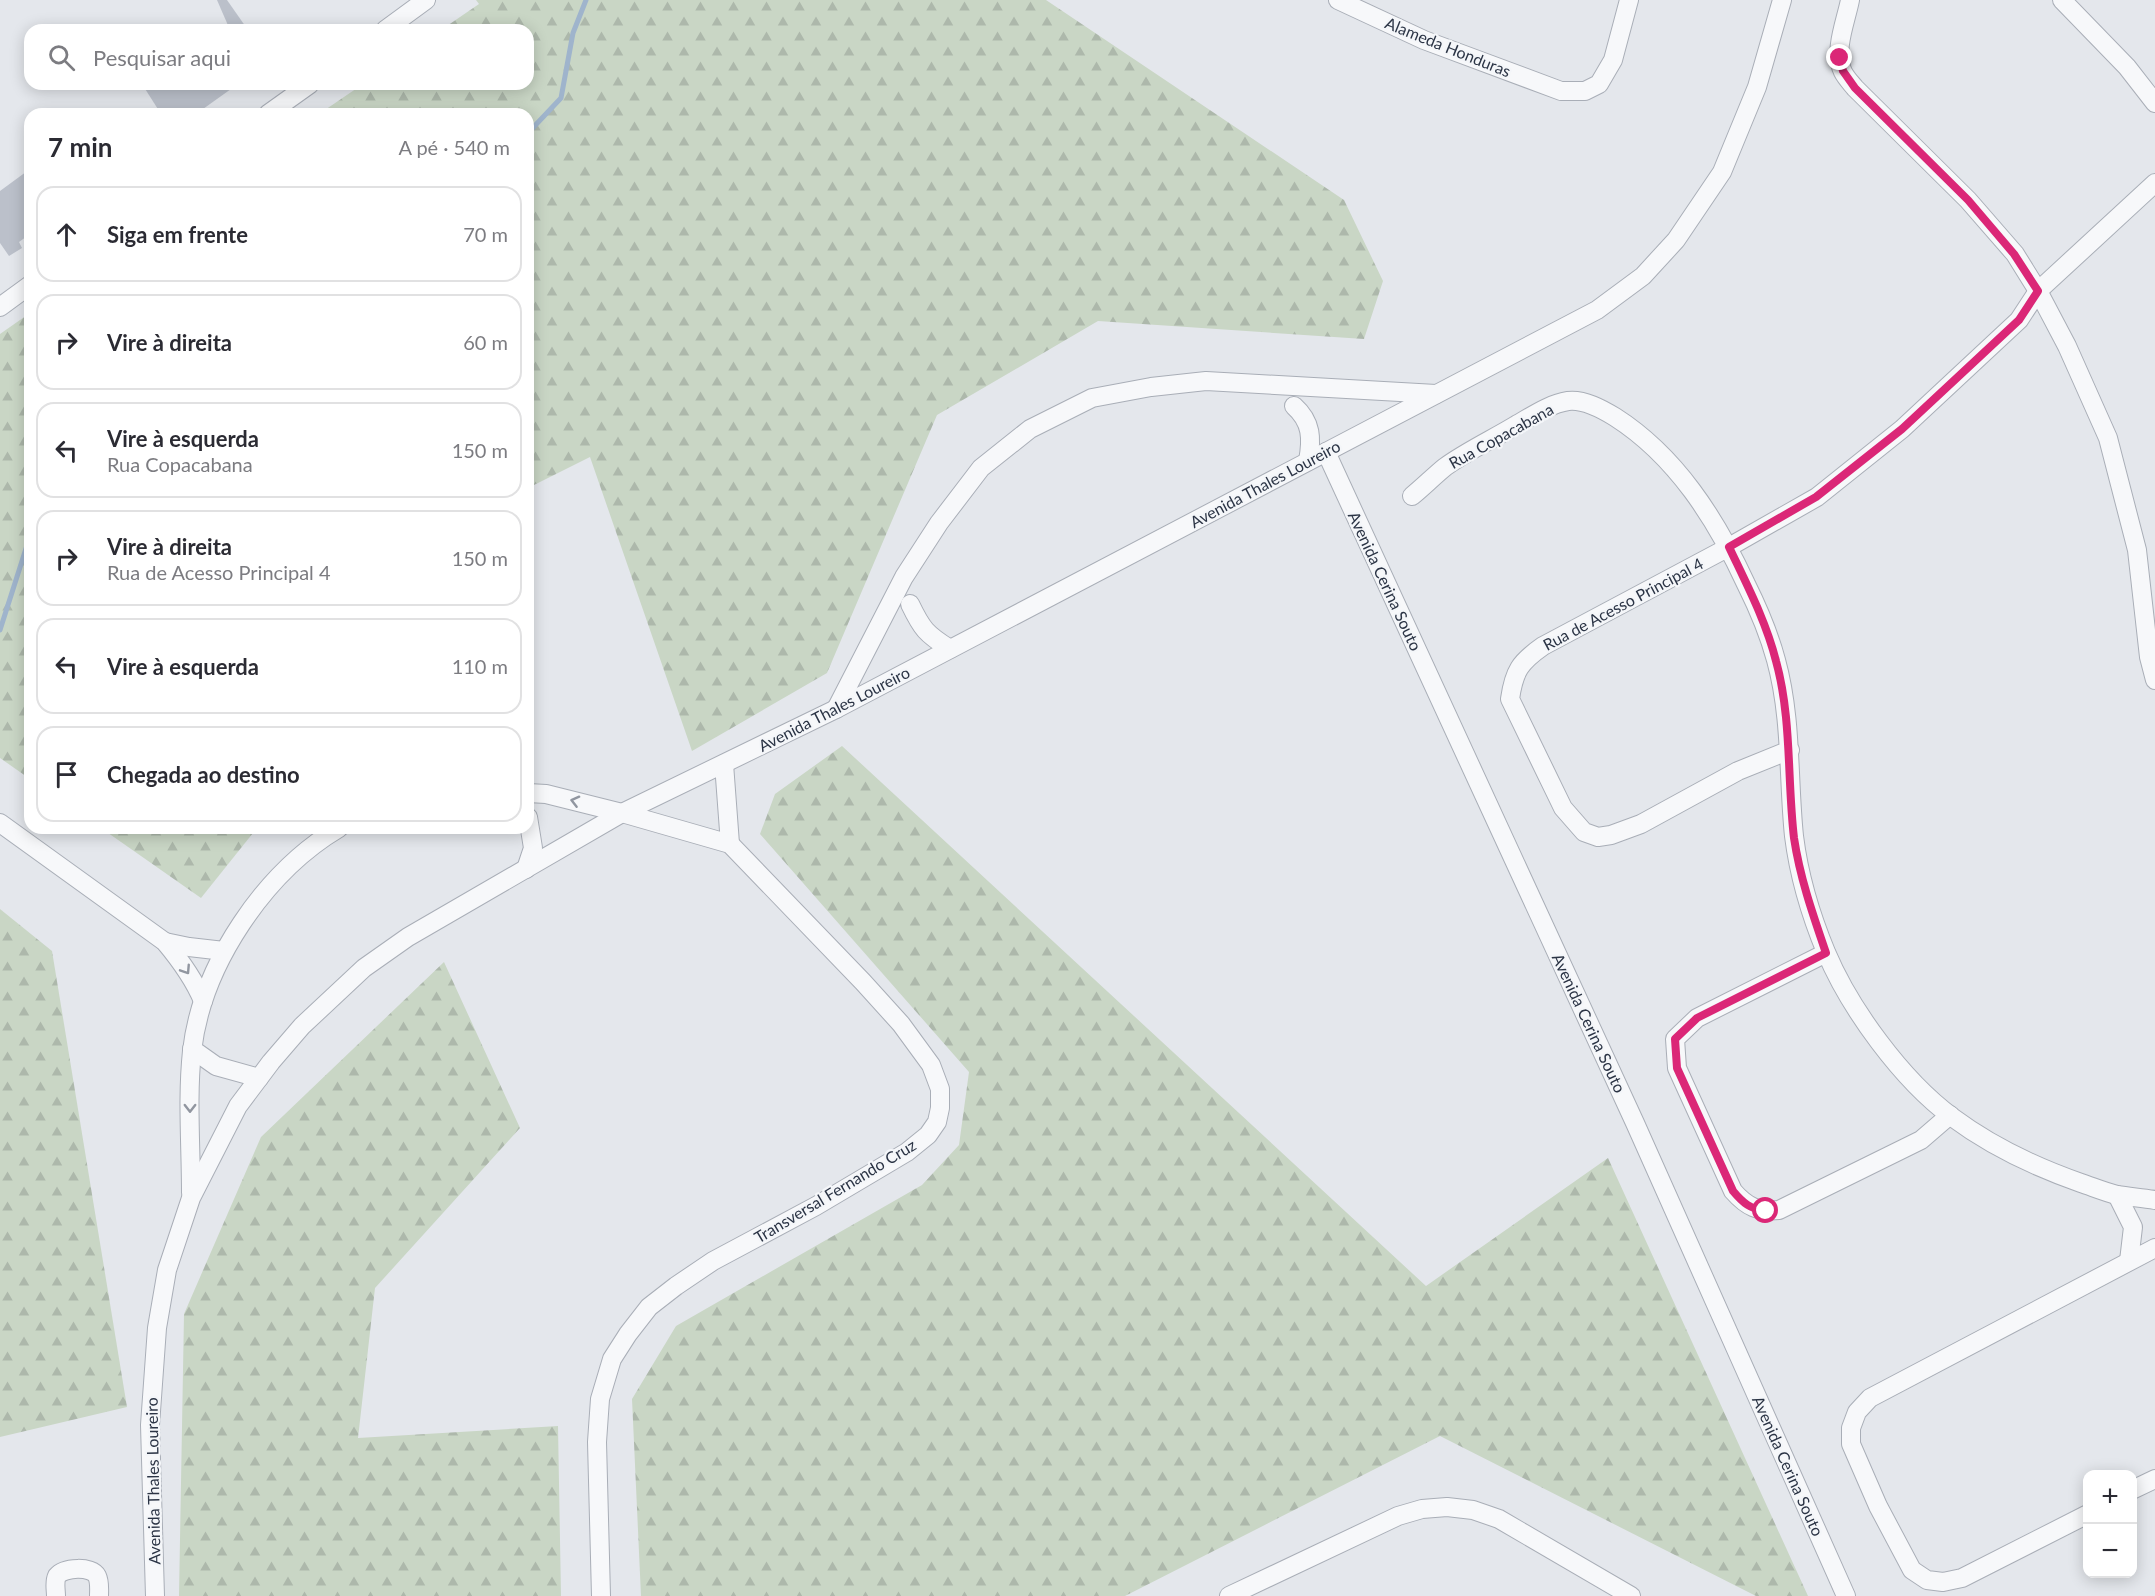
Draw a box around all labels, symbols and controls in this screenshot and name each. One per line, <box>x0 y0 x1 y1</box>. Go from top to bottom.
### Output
street label: Alameda Honduras <box>1383 13 1514 80</box>
search box <box>24 24 534 90</box>
icon: search <box>45 41 78 74</box>
text: Pesquisar aqui <box>93 44 231 71</box>
route end <box>1826 44 1852 70</box>
text: 7 min <box>48 131 112 163</box>
text: A pé · 540 m <box>398 135 510 159</box>
icon: ahead <box>50 218 83 251</box>
text: Siga em frente <box>107 221 248 248</box>
text: 70 m <box>463 222 508 246</box>
icon: right <box>50 326 83 359</box>
text: Vire à direita <box>107 329 232 356</box>
text: 60 m <box>463 330 508 354</box>
street label: Rua Copacabana <box>1445 399 1556 472</box>
text: Vire à esquerda <box>107 425 259 452</box>
icon: left <box>50 434 83 467</box>
street label: Avenida Thales Loureiro <box>1186 436 1343 531</box>
text: 150 m <box>452 438 508 462</box>
text: Rua Copacabana <box>107 452 253 476</box>
street label: Avenida Cerina Souto <box>1345 508 1426 653</box>
text: Vire à direita <box>107 533 232 560</box>
icon: right <box>50 542 83 575</box>
text: 150 m <box>452 546 508 570</box>
street label: Rua de Acesso Principal 4 <box>1539 553 1706 654</box>
text: Rua de Acesso Principal 4 <box>107 560 331 584</box>
icon: left <box>50 650 83 683</box>
text: Vire à esquerda <box>107 653 259 680</box>
text: 110 m <box>452 654 508 678</box>
street label: Avenida Thales Loureiro <box>755 662 913 755</box>
icon: arrive <box>50 758 83 791</box>
text: Chegada ao destino <box>107 761 300 788</box>
one-way arrow <box>570 796 580 809</box>
street label: Avenida Cerina Souto <box>1549 950 1630 1095</box>
one-way arrow <box>179 963 190 974</box>
one-way arrow <box>184 1103 196 1112</box>
street label: Transversal Fernando Cruz <box>750 1135 919 1246</box>
route start <box>1752 1197 1778 1223</box>
street label: Avenida Cerina Souto <box>1749 1393 1828 1539</box>
street label: Avenida Thales Loureiro <box>142 1397 163 1565</box>
map controls <box>2083 1470 2137 1578</box>
button: + <box>2083 1470 2137 1524</box>
button: − <box>2083 1524 2137 1578</box>

